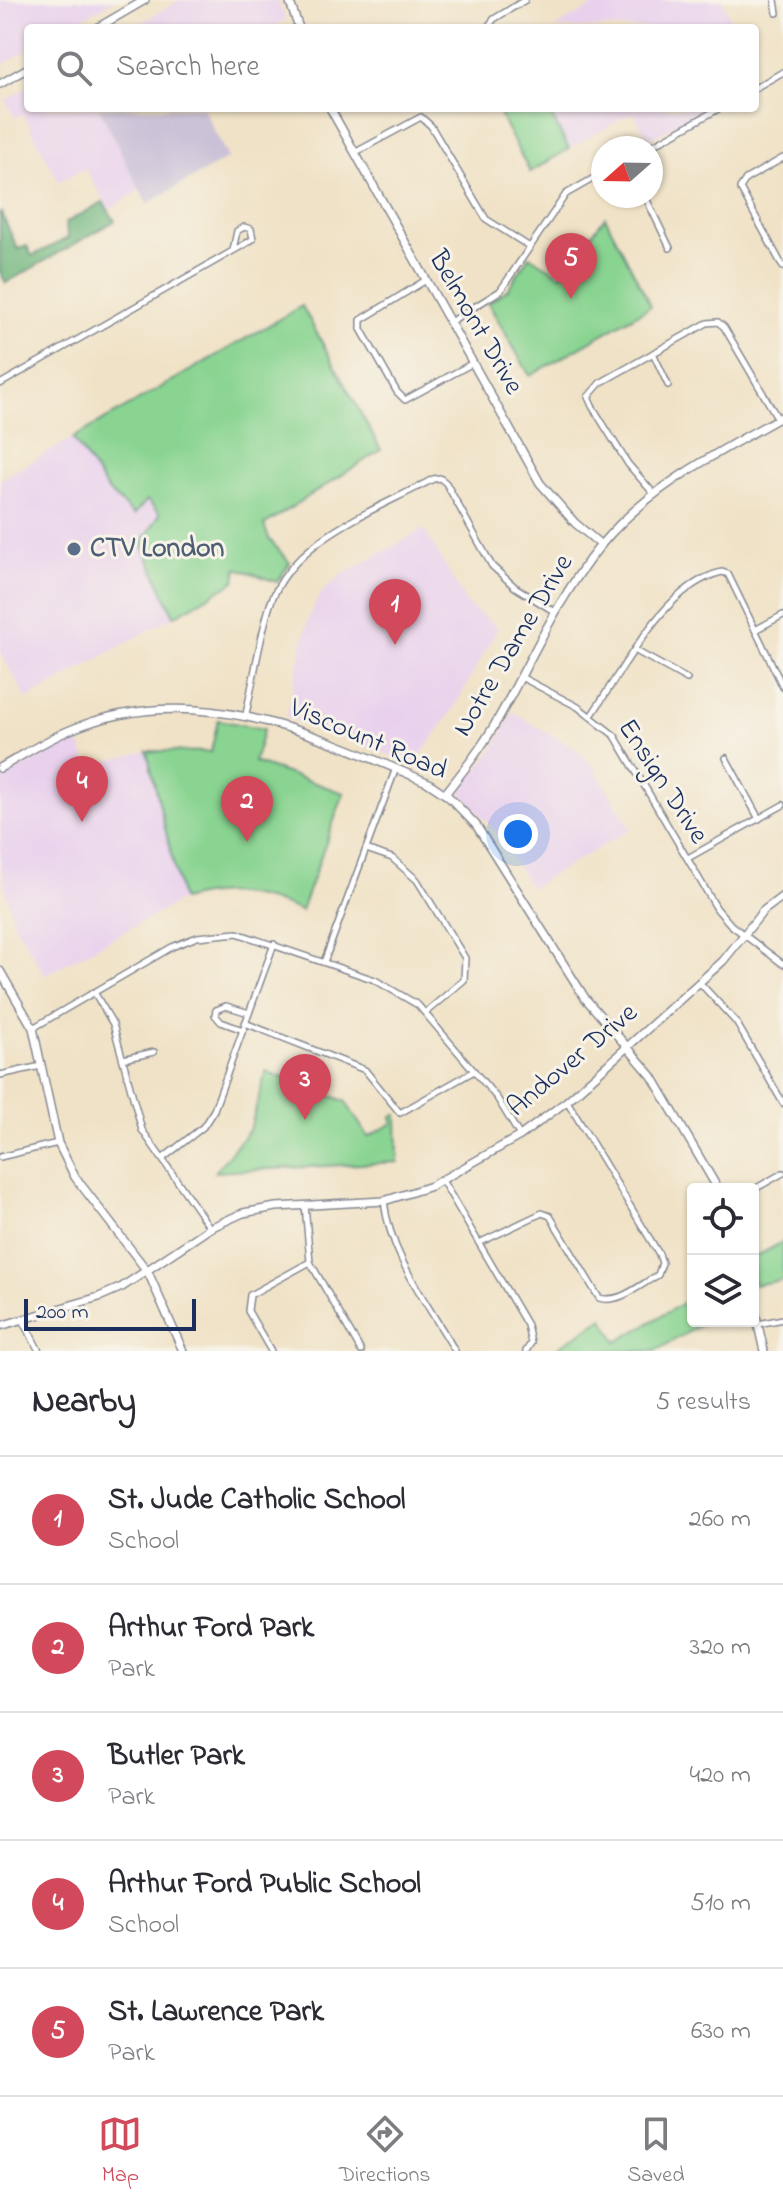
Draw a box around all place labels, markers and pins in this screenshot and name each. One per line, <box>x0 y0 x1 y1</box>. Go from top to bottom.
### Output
pin: 5 <box>545 233 597 299</box>
place label: CTV London <box>90 529 225 570</box>
marker: CTV London <box>65 540 83 558</box>
pin: 1 <box>369 579 421 645</box>
pin: 4 <box>56 756 108 822</box>
pin: 2 <box>221 776 273 842</box>
pin: 3 <box>279 1054 331 1120</box>

